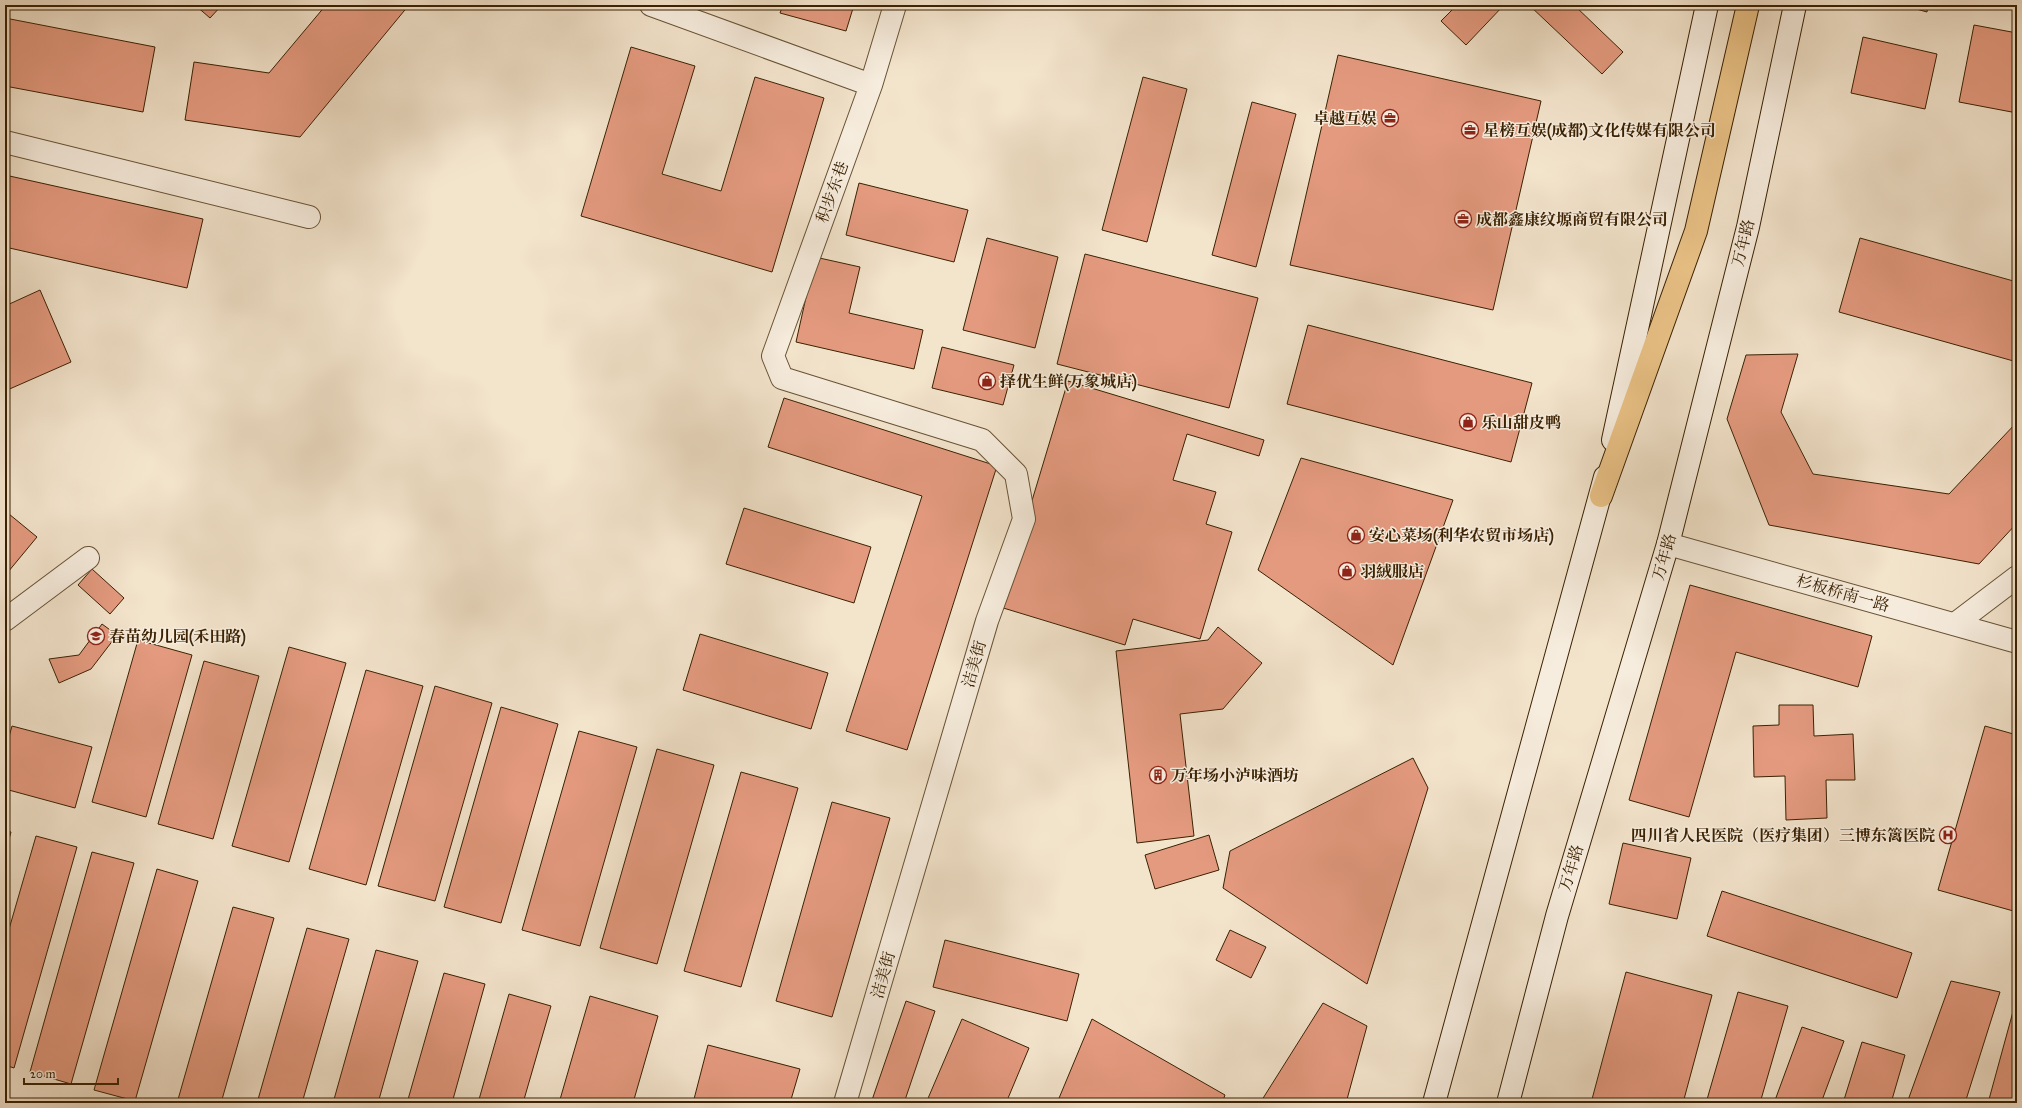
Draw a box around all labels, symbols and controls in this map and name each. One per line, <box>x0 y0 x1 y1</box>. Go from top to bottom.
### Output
office icon: 卓越互娱 <box>1380 108 1400 128</box>
place label: 卓越互娱 <box>1313 109 1377 128</box>
office icon: 星榜互娱(成都)文化传媒有限公司 <box>1460 120 1480 140</box>
place label: 星榜互娱(成都)文化传媒有限公司 <box>1483 121 1716 141</box>
street label: 积步东巷 <box>812 159 852 225</box>
office icon: 成都鑫康纹塬商贸有限公司 <box>1453 209 1473 229</box>
place label: 成都鑫康纹塬商贸有限公司 <box>1476 210 1668 229</box>
street label: 万年路 <box>1728 217 1758 269</box>
shop icon: 择优生鲜(万象城店) <box>977 371 997 391</box>
place label: 择优生鲜(万象城店) <box>1000 372 1137 392</box>
shop icon: 乐山甜皮鸭 <box>1458 412 1478 432</box>
place label: 乐山甜皮鸭 <box>1481 413 1561 432</box>
shop icon: 安心菜场(利华农贸市场店) <box>1346 525 1366 545</box>
place label: 安心菜场(利华农贸市场店) <box>1369 526 1554 546</box>
street label: 万年路 <box>1648 531 1680 583</box>
shop icon: 羽絨服店 <box>1337 561 1357 581</box>
place label: 羽絨服店 <box>1360 562 1424 581</box>
street label: 杉板桥南一路 <box>1794 571 1892 615</box>
school or university icon: 春苗幼儿园(禾田路) <box>86 626 106 646</box>
place label: 春苗幼儿园(禾田路) <box>109 627 246 647</box>
street label: 洁美街 <box>958 638 990 690</box>
building icon: 万年场小泸味酒坊 <box>1148 765 1168 785</box>
place label: 万年场小泸味酒坊 <box>1171 766 1299 785</box>
hospital icon: 四川省人民医院（医疗集团）三博东篱医院 <box>1938 825 1958 845</box>
place label: 四川省人民医院（医疗集团）三博东篱医院 <box>1631 826 1935 845</box>
street label: 万年路 <box>1555 842 1587 894</box>
street label: 洁美街 <box>867 949 899 1001</box>
scale bar <box>24 1060 118 1086</box>
text: 20 m <box>30 1067 56 1081</box>

